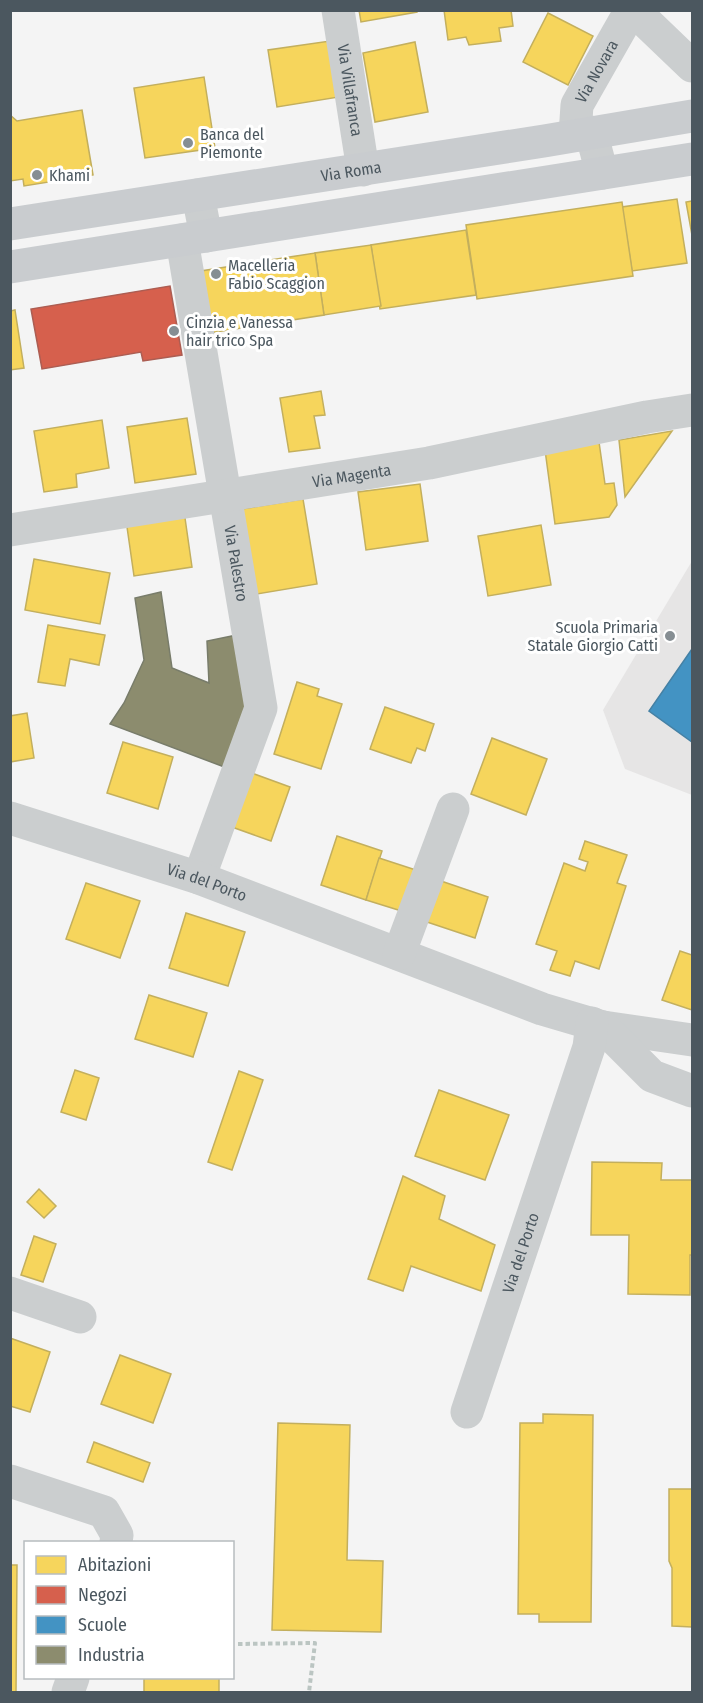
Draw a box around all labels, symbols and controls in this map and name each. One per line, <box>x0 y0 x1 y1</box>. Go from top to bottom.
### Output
street label: Via Novara <box>571 36 622 106</box>
street label: Via Villafranca <box>334 43 367 138</box>
place label: Banca del Piemonte <box>200 125 264 162</box>
marker: Banca del Piemonte <box>181 136 195 150</box>
street label: Via Roma <box>319 157 383 185</box>
place label: Khami <box>49 166 90 185</box>
marker: Khami <box>30 168 44 182</box>
place label: Macelleria Fabio Scaggion <box>228 256 325 293</box>
marker: Macelleria Fabio Scaggion <box>209 267 223 281</box>
place label: Cinzia e Vanessa hair trico Spa <box>186 313 293 350</box>
marker: Cinzia e Vanessa hair trico Spa <box>167 324 181 338</box>
street label: Via Magenta <box>311 460 393 491</box>
street label: Via Palestro <box>221 524 252 603</box>
place label: Scuola Primaria Statale Giorgio Catti <box>527 618 658 655</box>
marker: Scuola Primaria Statale Giorgio Catti <box>663 629 677 643</box>
street label: Via del Porto <box>165 859 250 905</box>
street label: Via del Porto <box>498 1210 543 1295</box>
legend <box>24 1541 234 1679</box>
text: Abitazioni <box>78 1554 151 1576</box>
text: Negozi <box>78 1584 127 1606</box>
text: Scuole <box>78 1614 127 1636</box>
text: Industria <box>78 1644 145 1666</box>

